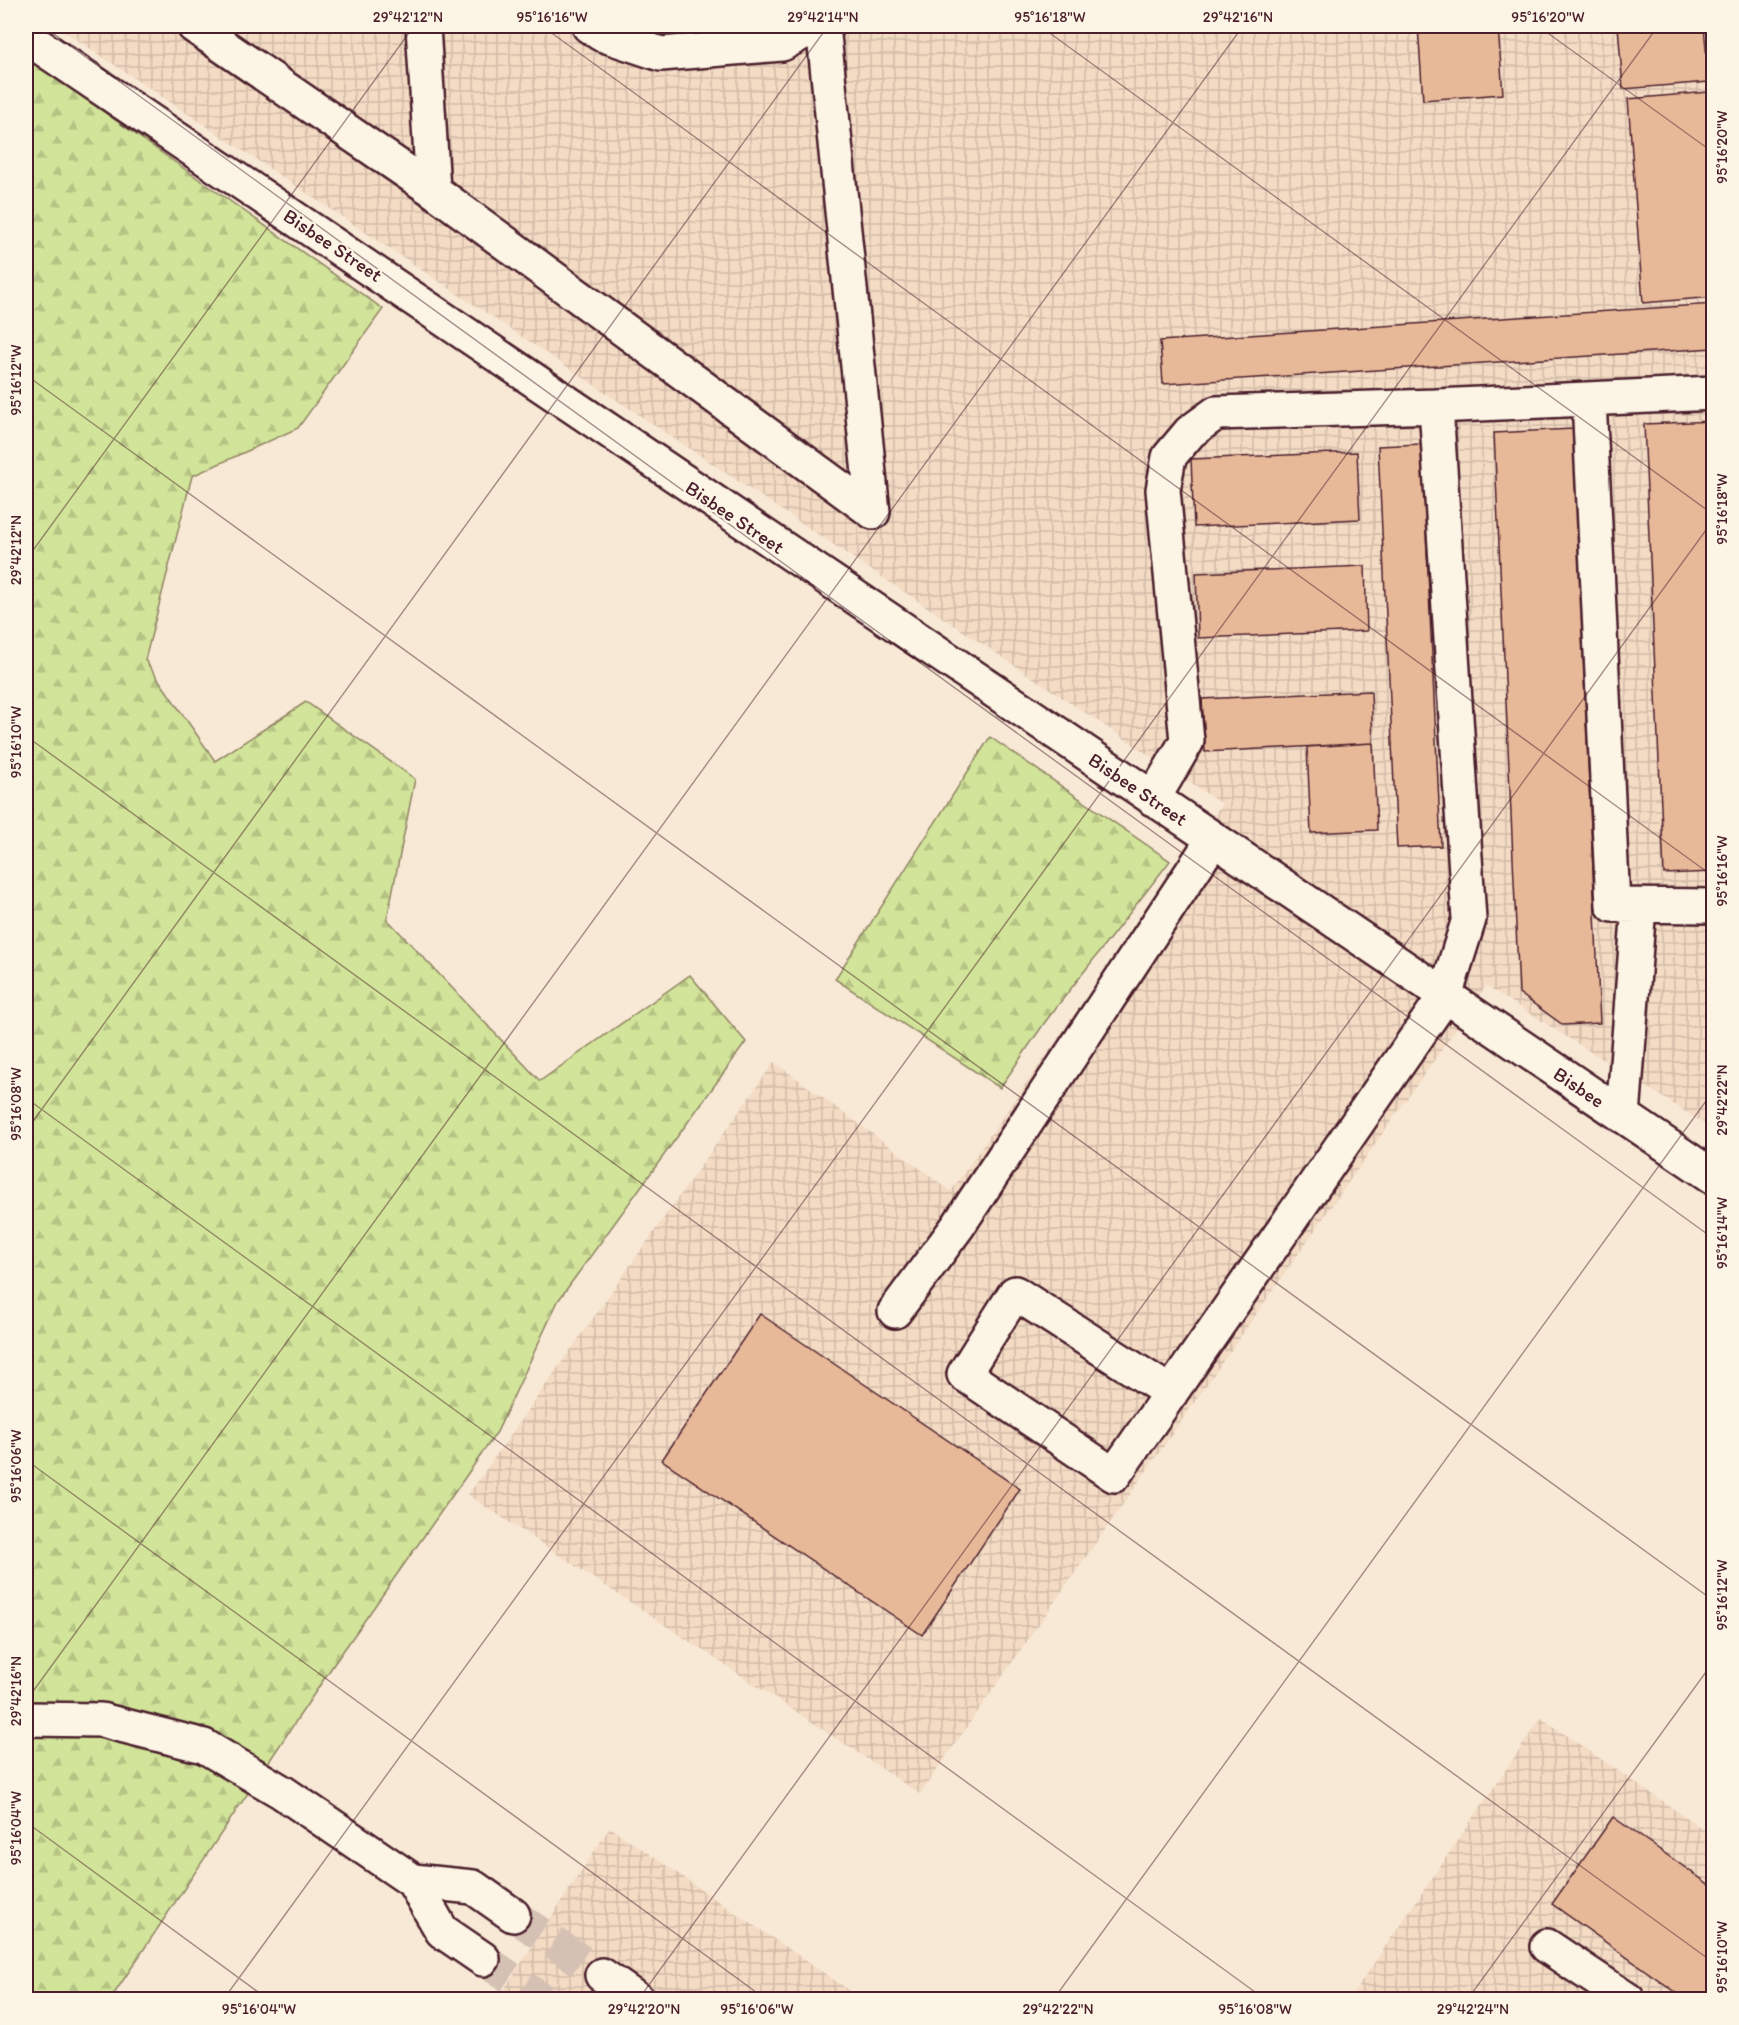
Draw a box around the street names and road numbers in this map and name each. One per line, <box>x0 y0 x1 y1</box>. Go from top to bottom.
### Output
street label: Bisbee Street <box>279 203 387 287</box>
street label: Bisbee Street <box>681 475 789 559</box>
street label: Bisbee Street <box>1084 747 1192 831</box>
street label: Bisbee <box>1549 1061 1609 1113</box>

